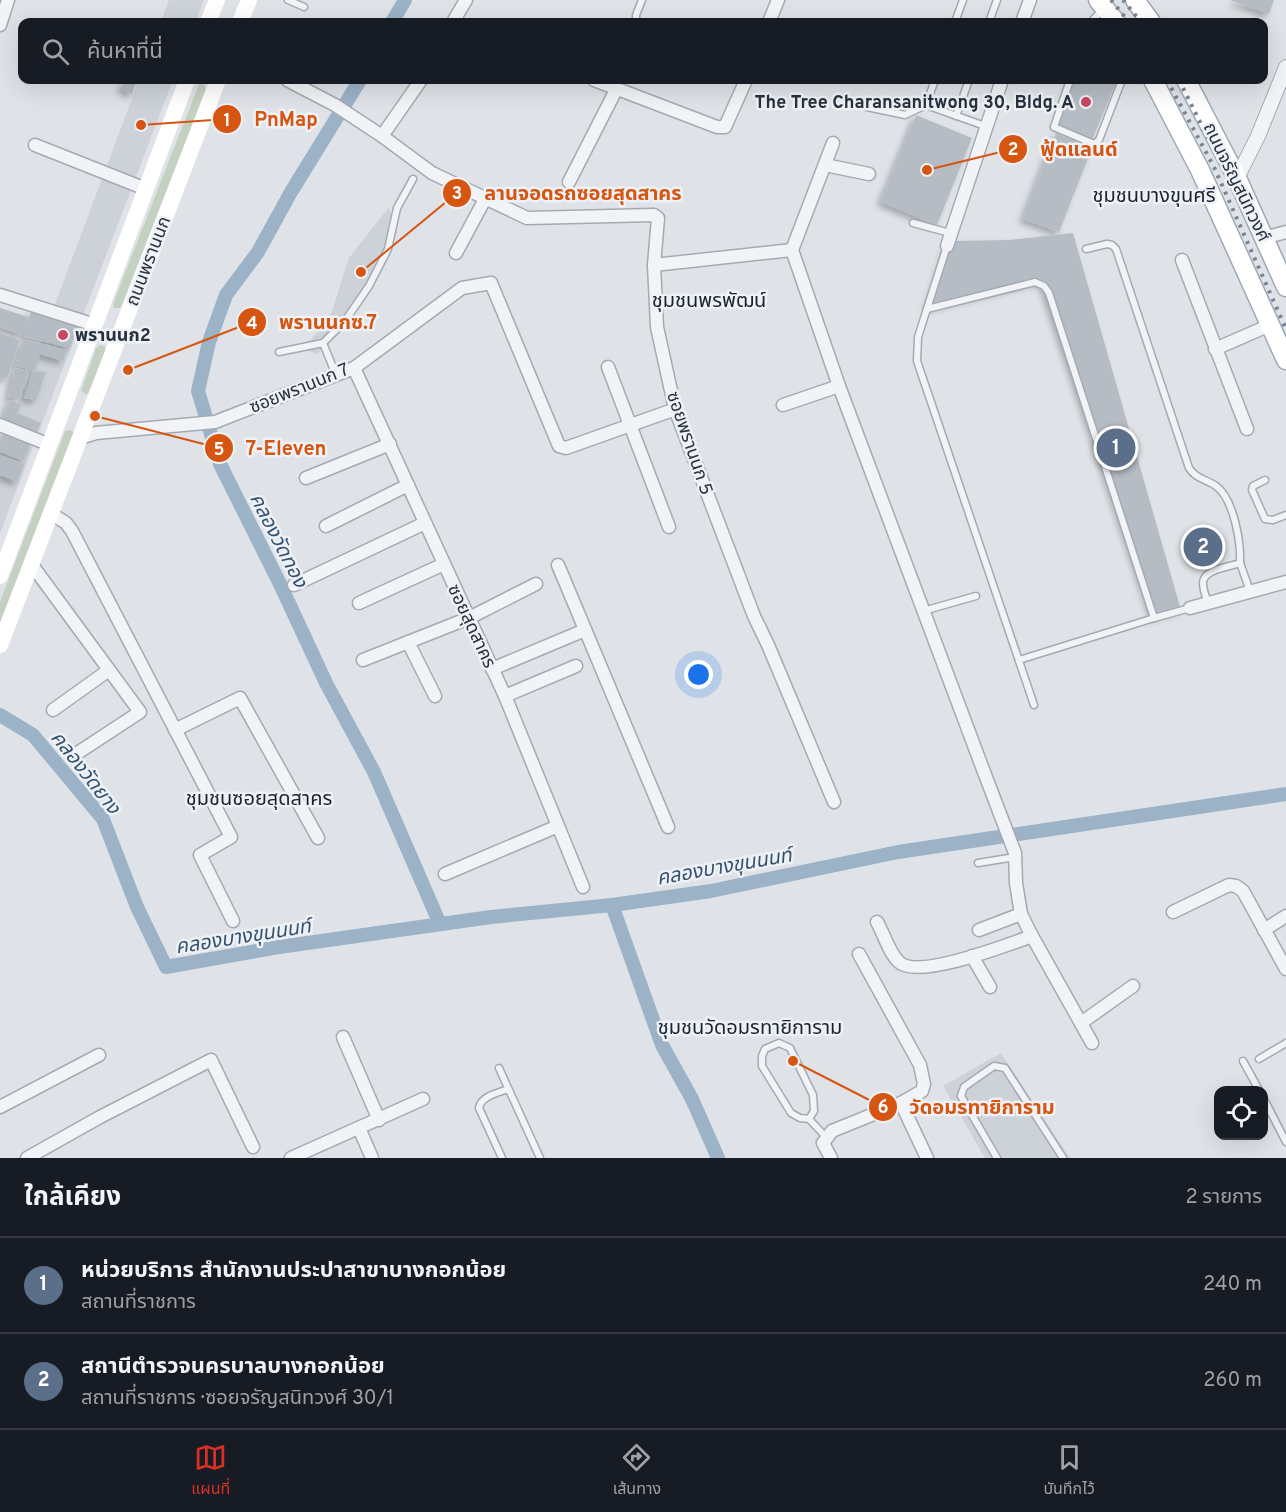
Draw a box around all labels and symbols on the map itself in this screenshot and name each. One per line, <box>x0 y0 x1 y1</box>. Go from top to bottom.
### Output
place label: The Tree Charansanitwong 30, Bldg. A <box>755 92 1074 115</box>
marker: The Tree Charansanitwong 30, Bldg. A <box>1079 95 1093 109</box>
callout: PnMap <box>212 100 330 138</box>
text: PnMap <box>254 108 318 134</box>
text: 1 <box>223 110 231 133</box>
street label: ถนนจรัญสนิทวงศ์ <box>1197 119 1274 246</box>
callout: ฟู้ดแลนด์ <box>998 130 1130 168</box>
text: ฟู้ดแลนด์ <box>1040 138 1118 164</box>
text: 2 <box>1007 139 1019 162</box>
callout: ลานจอดรถซอยสุดสาคร <box>442 174 693 212</box>
text: ลานจอดรถซอยสุดสาคร <box>484 182 682 208</box>
text: 3 <box>452 183 462 206</box>
district label: ชุมชนบางขุนศรี <box>1093 184 1216 210</box>
street label: ถนนพรานนก <box>122 213 177 310</box>
district label: ชุมชนพรพัฒน์ <box>652 289 766 315</box>
callout: พรานนกซ.7 <box>237 303 388 341</box>
text: พรานนกซ.7 <box>279 311 377 337</box>
text: 4 <box>246 313 258 336</box>
place label: พรานนก2 <box>75 325 151 348</box>
marker: พรานนก2 <box>56 328 70 342</box>
street label: ซอยพรานนก 7 <box>246 359 353 420</box>
street label: ซอยพรานนก 5 <box>660 389 717 498</box>
pin: 1 <box>1096 426 1136 470</box>
callout: 7-Eleven <box>204 429 338 467</box>
text: 7-Eleven <box>246 437 326 463</box>
text: 5 <box>214 439 225 462</box>
water label: คลองวัดทอง <box>242 489 313 594</box>
pin: 2 <box>1184 524 1222 570</box>
street label: ซอยสุดสาคร <box>441 581 500 672</box>
your location <box>684 660 713 689</box>
water label: คลองวัดยาง <box>44 726 126 821</box>
district label: ชุมชนซอยสุดสาคร <box>186 787 332 813</box>
water label: คลองบางขุนนนท์ <box>655 843 798 893</box>
water label: คลองบางขุนนนท์ <box>174 914 317 962</box>
district label: ชุมชนวัดอมรทายิการาม <box>658 1016 842 1042</box>
callout: วัดอมรทายิการาม <box>868 1088 1067 1126</box>
text: วัดอมรทายิการาม <box>909 1096 1055 1122</box>
text: 6 <box>877 1097 889 1120</box>

